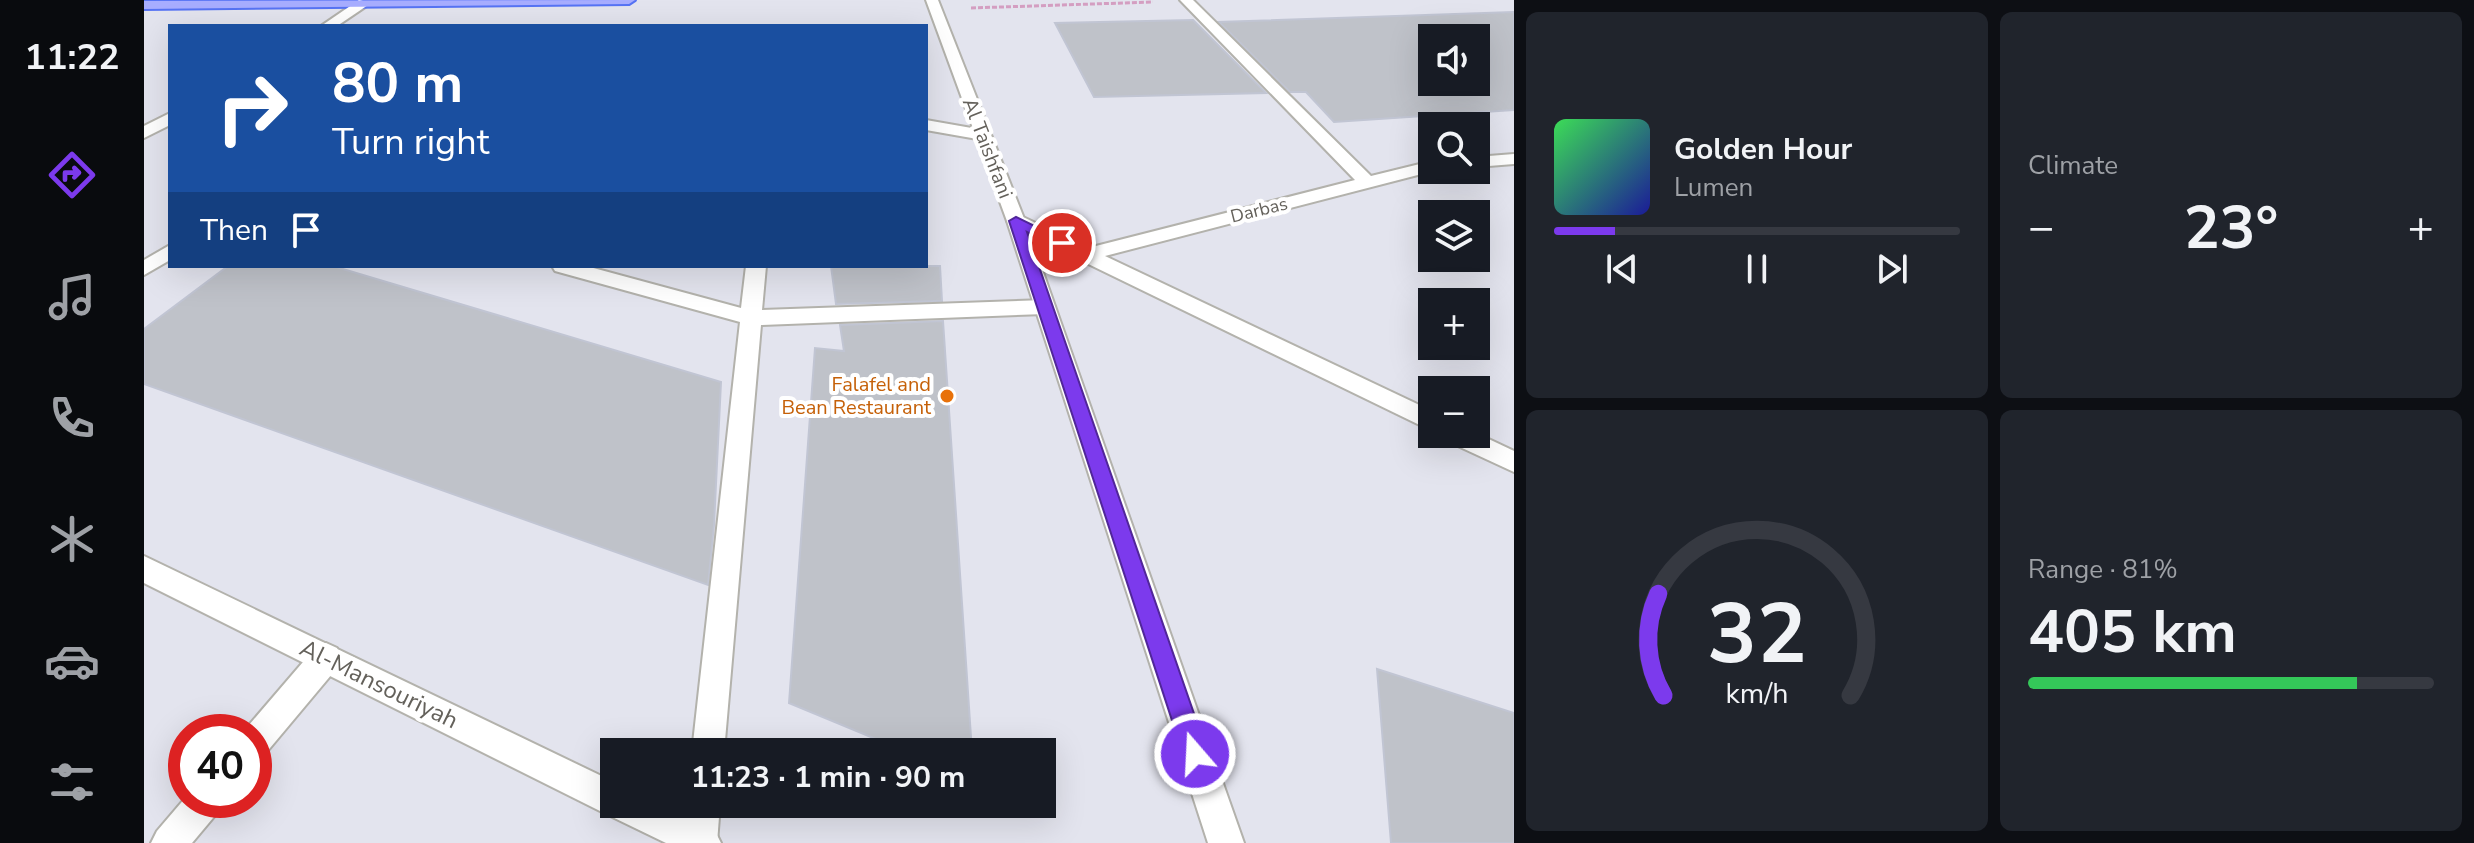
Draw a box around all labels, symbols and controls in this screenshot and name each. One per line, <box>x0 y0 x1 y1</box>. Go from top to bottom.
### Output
map controls <box>1418 24 1490 448</box>
button: sound <box>1418 24 1490 96</box>
text: 11:22 <box>24 33 120 82</box>
text: 80 m <box>332 45 463 122</box>
icon: right <box>200 56 304 160</box>
street label: Al Taishfani <box>956 94 1019 202</box>
button: search <box>1418 112 1490 184</box>
text: Turn right <box>332 118 489 167</box>
text: Golden Hour <box>1674 129 1852 170</box>
icon: directions <box>44 147 100 203</box>
text: Climate <box>2028 148 2118 183</box>
text: Lumen <box>1674 170 1753 205</box>
text: 23° <box>2184 187 2278 269</box>
street label: Darbas <box>1228 191 1290 229</box>
text: − <box>2028 198 2054 258</box>
text: + <box>2408 198 2434 258</box>
button: layers <box>1418 200 1490 272</box>
icon: arrive <box>284 208 328 252</box>
pin <box>1028 209 1096 277</box>
text: Then <box>200 210 268 251</box>
icon: arrive <box>1040 221 1084 265</box>
icon: previous <box>1600 247 1644 291</box>
icon: pause <box>1735 247 1779 291</box>
icon: next <box>1870 247 1914 291</box>
icon: music <box>44 269 100 325</box>
button: + <box>1418 288 1490 360</box>
place label: Falafel and Bean Restaurant <box>782 371 932 421</box>
button: − <box>1418 376 1490 448</box>
marker: Falafel and Bean Restaurant <box>938 387 956 405</box>
icon: phone <box>44 390 100 446</box>
icon: climate <box>44 511 100 567</box>
text: Range · 81% <box>2028 552 2178 587</box>
text: 32 <box>1707 578 1807 691</box>
text: 405 km <box>2028 591 2237 673</box>
street label: Al-Mansouriyah <box>294 632 464 736</box>
icon: car <box>44 633 100 689</box>
text: km/h <box>1726 674 1788 713</box>
position arrow <box>1153 712 1237 796</box>
speed limit sign: 40 <box>168 714 272 818</box>
icon: filters <box>44 754 100 810</box>
text: 11:23 · 1 min · 90 m <box>691 757 965 798</box>

